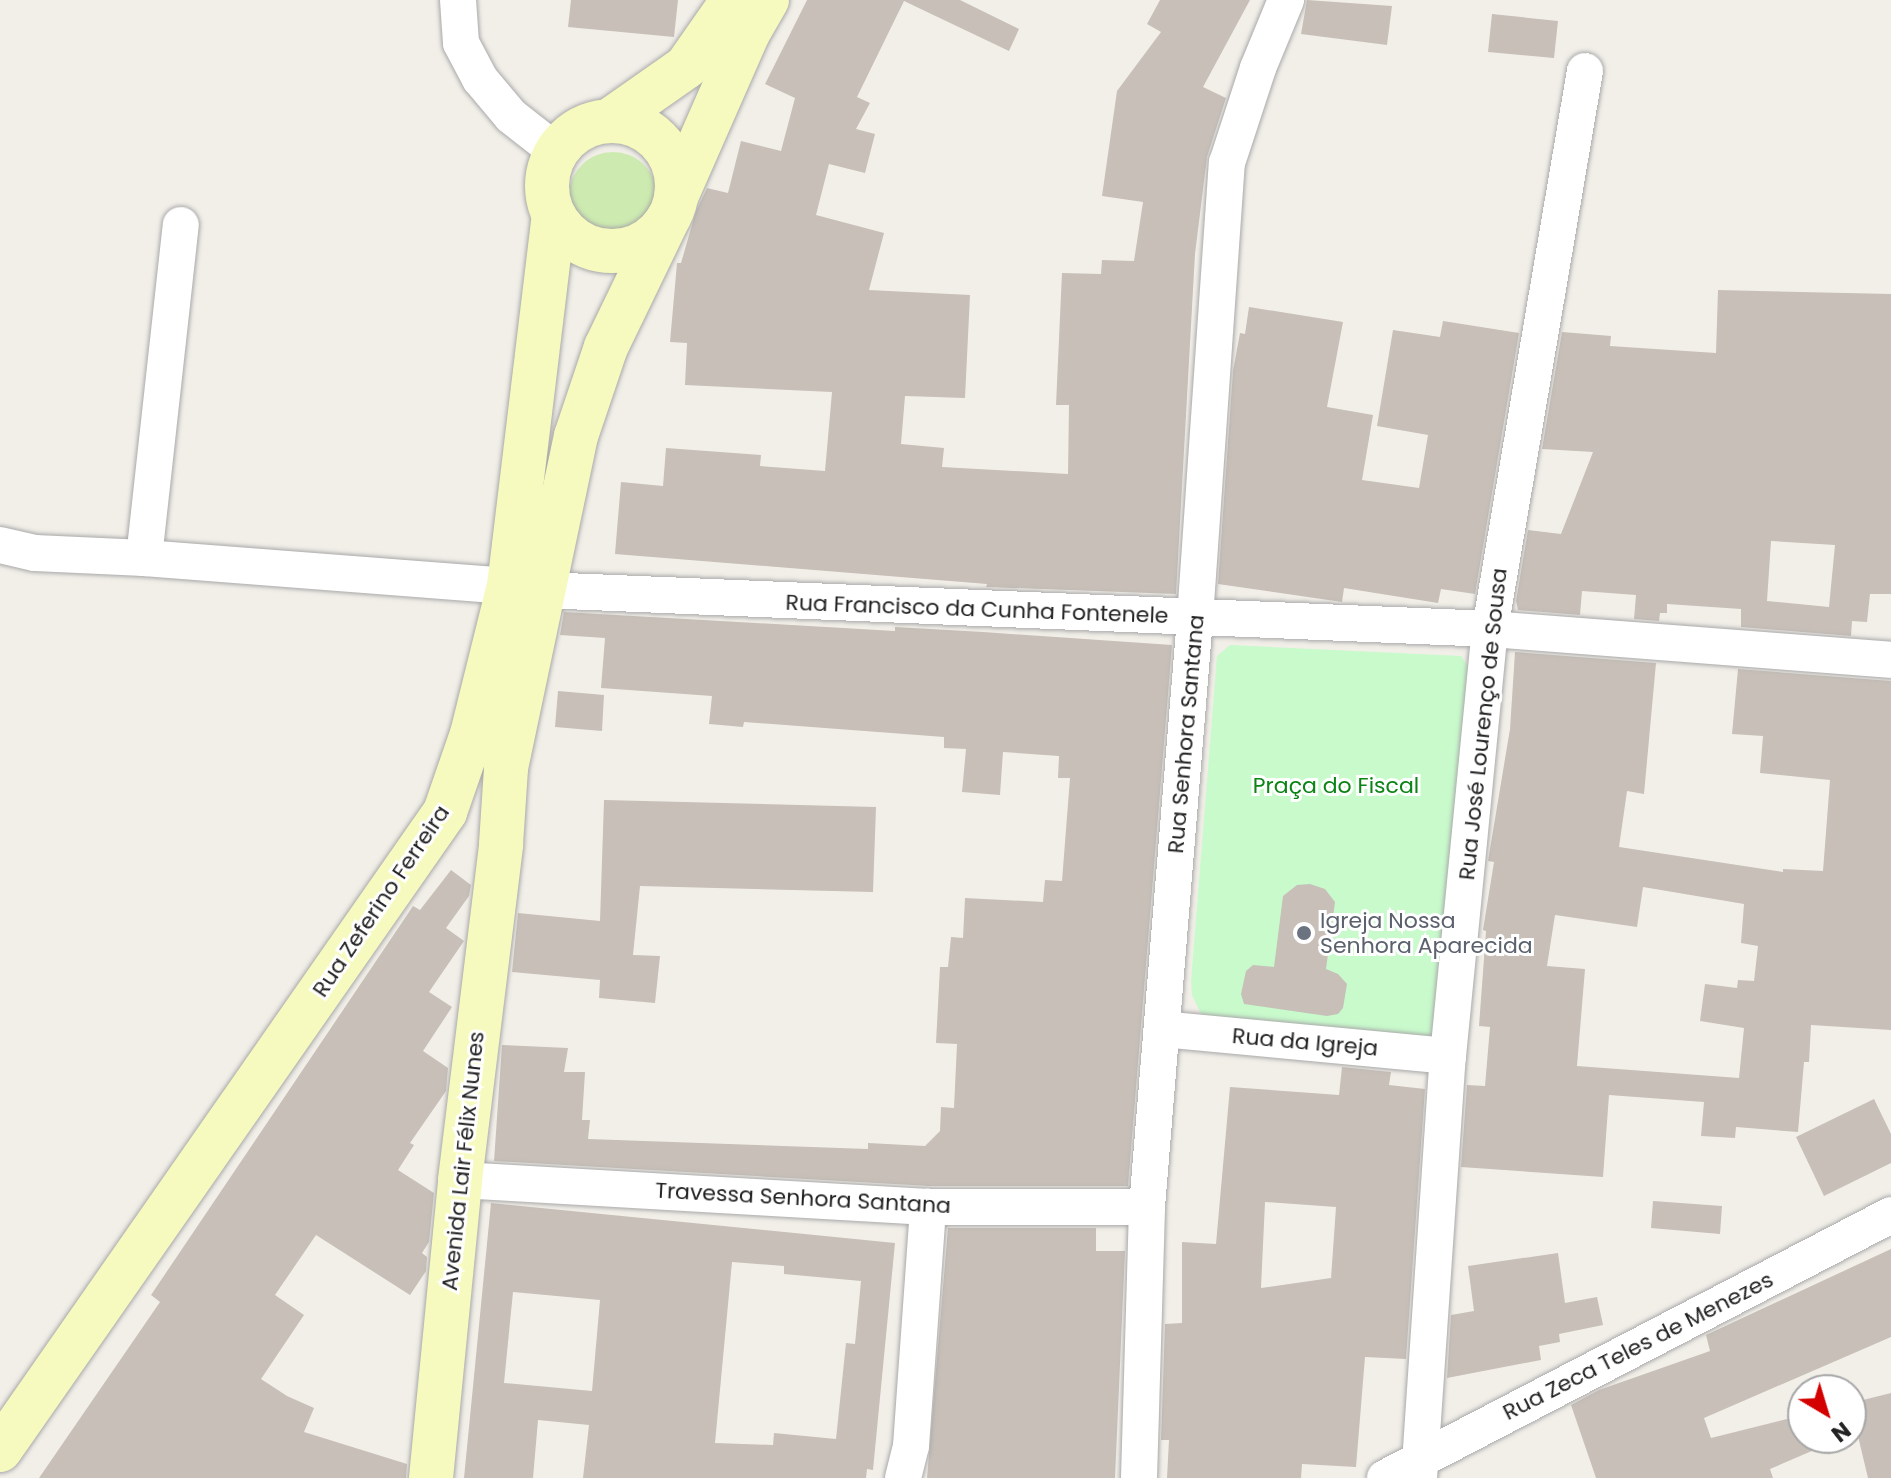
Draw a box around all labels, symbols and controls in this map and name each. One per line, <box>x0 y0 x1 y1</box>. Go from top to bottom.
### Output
street label: Rua José Lourenço de Sousa <box>1453 567 1513 881</box>
street label: Rua Francisco da Cunha Fontenele <box>785 589 1169 629</box>
street label: Rua Senhora Santana <box>1162 613 1210 855</box>
park label: Praça do Fiscal <box>1253 773 1419 799</box>
street label: Rua Zeferino Ferreira <box>307 800 455 1002</box>
place label: Igreja Nossa Senhora Aparecida <box>1320 907 1533 958</box>
marker: Igreja Nossa Senhora Aparecida <box>1295 924 1313 942</box>
street label: Rua da Igreja <box>1231 1022 1379 1062</box>
street label: Avenida Lair Félix Nunes <box>436 1030 490 1292</box>
street label: Travessa Senhora Santana <box>654 1177 952 1219</box>
street label: Rua Zeca Teles de Menezes <box>1499 1266 1777 1426</box>
north arrow <box>1787 1374 1867 1454</box>
text: N <box>1825 1414 1857 1449</box>

